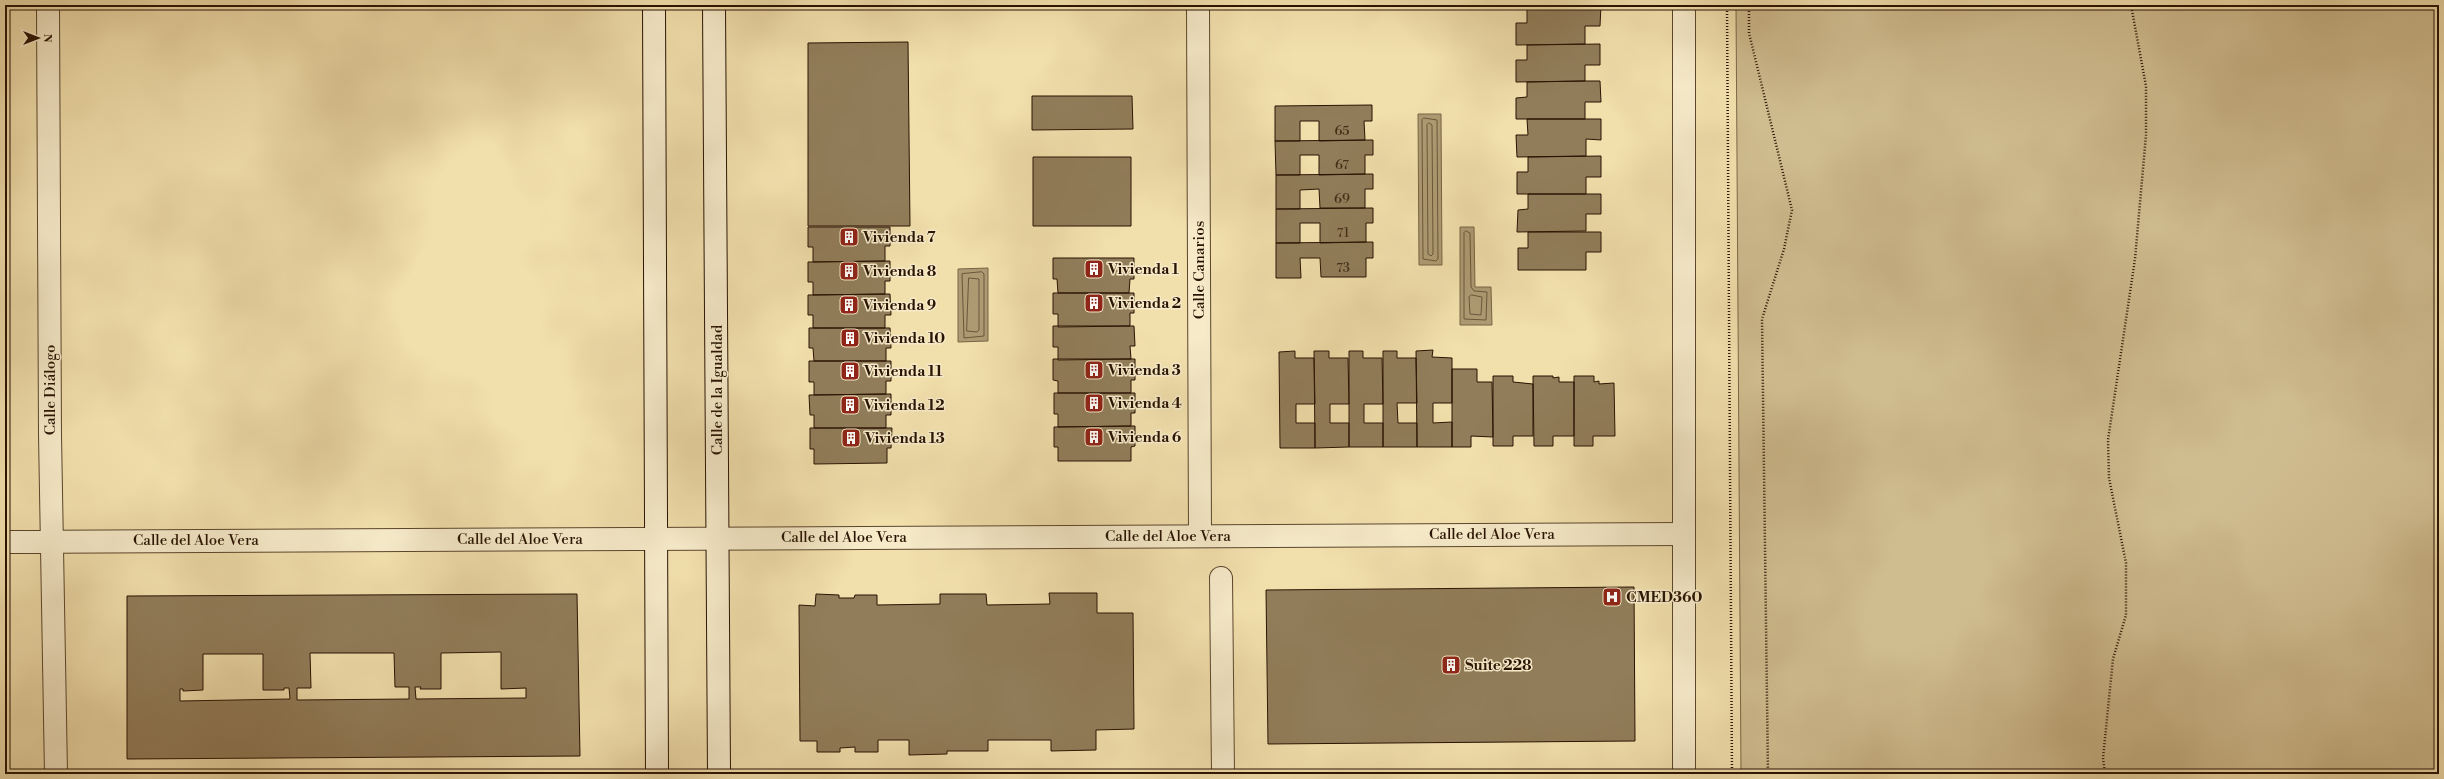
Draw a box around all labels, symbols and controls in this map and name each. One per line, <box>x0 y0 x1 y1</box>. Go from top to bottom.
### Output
north arrow <box>18 18 58 58</box>
text: N <box>40 34 54 43</box>
house number: 65 <box>1334 123 1350 139</box>
house number: 67 <box>1335 157 1349 173</box>
house number: 69 <box>1334 191 1350 207</box>
street label: Calle Canarios <box>1190 221 1209 319</box>
house number: 71 <box>1337 225 1350 241</box>
building icon: Vivienda 7 <box>838 226 860 248</box>
place label: Vivienda 7 <box>862 228 936 247</box>
building icon: Vivienda 1 <box>1083 258 1105 280</box>
building icon: Vivienda 8 <box>838 260 860 282</box>
place label: Vivienda 1 <box>1107 260 1180 279</box>
house number: 73 <box>1336 260 1350 276</box>
place label: Vivienda 8 <box>862 262 937 281</box>
building icon: Vivienda 2 <box>1083 292 1105 314</box>
building icon: Vivienda 9 <box>838 294 860 316</box>
place label: Vivienda 2 <box>1107 294 1181 313</box>
place label: Vivienda 9 <box>862 296 936 315</box>
street label: Calle de la Igualdad <box>708 324 727 455</box>
building icon: Vivienda 10 <box>839 327 861 349</box>
place label: Vivienda 10 <box>863 329 945 348</box>
street label: Calle Diálogo <box>41 345 60 435</box>
building icon: Vivienda 3 <box>1083 359 1105 381</box>
building icon: Vivienda 11 <box>839 360 861 382</box>
place label: Vivienda 3 <box>1107 361 1181 380</box>
place label: Vivienda 11 <box>863 362 943 381</box>
building icon: Vivienda 4 <box>1083 392 1105 414</box>
building icon: Vivienda 12 <box>839 394 861 416</box>
place label: Vivienda 4 <box>1107 394 1182 413</box>
place label: Vivienda 12 <box>863 396 945 415</box>
building icon: Vivienda 6 <box>1083 426 1105 448</box>
building icon: Vivienda 13 <box>840 427 862 449</box>
place label: Vivienda 6 <box>1107 428 1182 447</box>
place label: Vivienda 13 <box>864 429 945 448</box>
street label: Calle del Aloe Vera <box>1429 525 1555 544</box>
street label: Calle del Aloe Vera <box>1105 527 1231 546</box>
street label: Calle del Aloe Vera <box>781 528 907 547</box>
street label: Calle del Aloe Vera <box>457 530 583 549</box>
street label: Calle del Aloe Vera <box>133 531 259 550</box>
hospital icon: CMED360 <box>1601 586 1623 608</box>
place label: CMED360 <box>1626 588 1702 607</box>
building icon: Suite 228 <box>1440 654 1462 676</box>
place label: Suite 228 <box>1465 656 1532 675</box>

